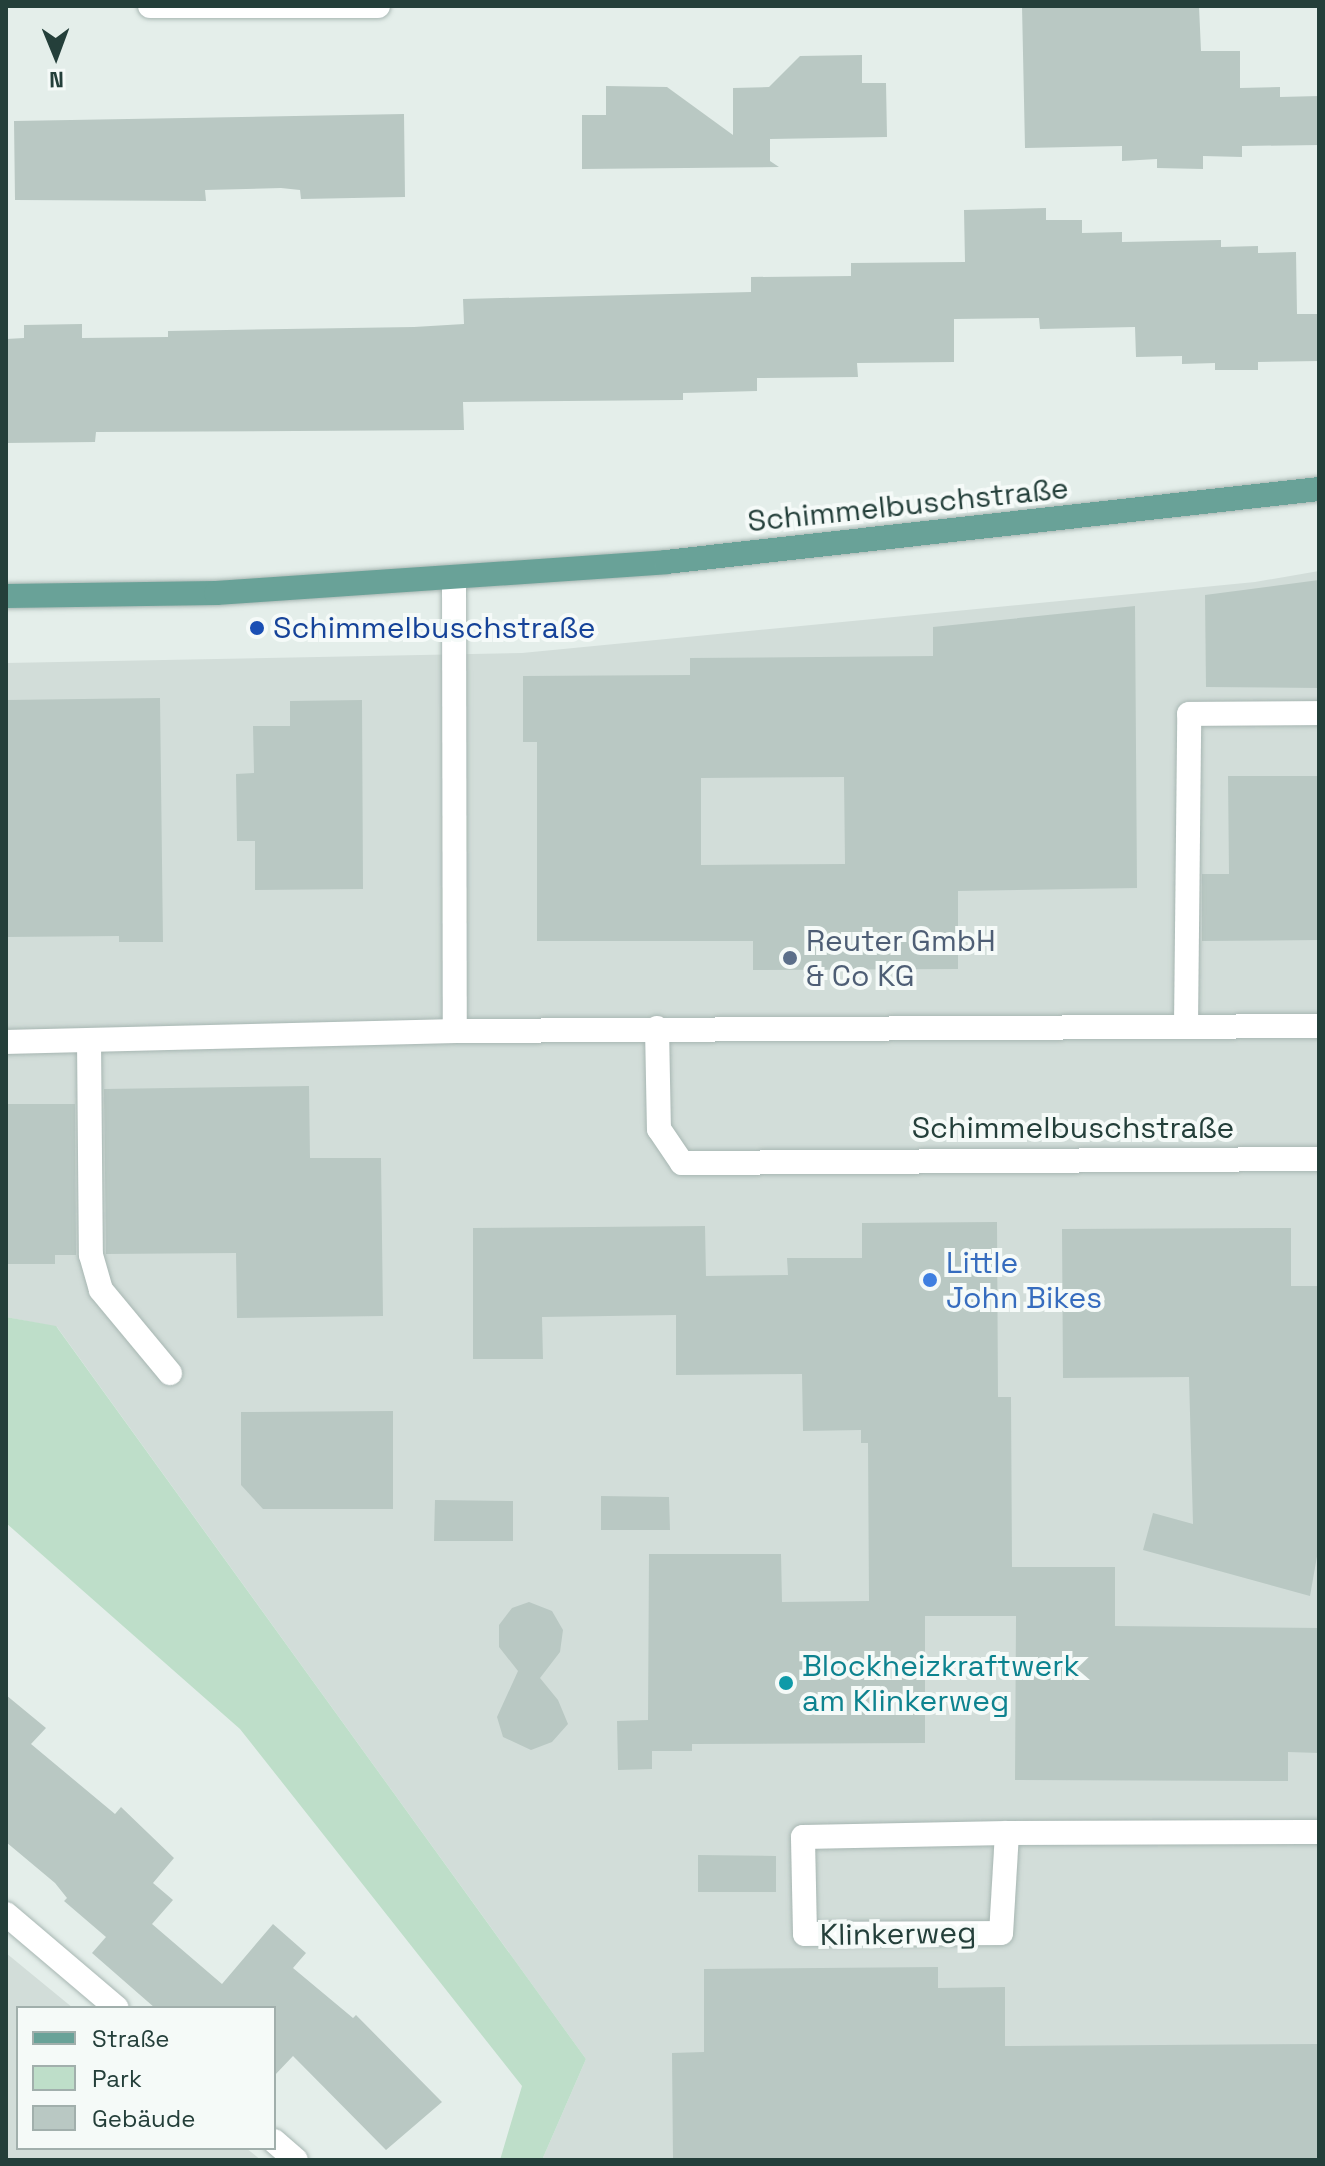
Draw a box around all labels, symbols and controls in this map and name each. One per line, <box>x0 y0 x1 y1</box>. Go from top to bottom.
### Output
north arrow <box>16 16 96 96</box>
text: N <box>49 66 64 94</box>
street label: Schimmelbuschstraße <box>746 470 1070 540</box>
place label: Schimmelbuschstraße <box>273 610 596 646</box>
marker: Schimmelbuschstraße <box>248 619 266 637</box>
place label: Reuter GmbH & Co KG <box>806 923 996 994</box>
marker: Reuter GmbH & Co KG <box>781 949 799 967</box>
street label: Schimmelbuschstraße <box>912 1110 1234 1146</box>
place label: Little John Bikes <box>946 1245 1102 1316</box>
marker: Little John Bikes <box>921 1271 939 1289</box>
place label: Blockheizkraftwerk am Klinkerweg <box>802 1648 1080 1718</box>
marker: Blockheizkraftwerk am Klinkerweg <box>777 1674 795 1692</box>
street label: Klinkerweg <box>819 1915 977 1953</box>
legend <box>16 2006 276 2150</box>
text: Straße <box>92 2023 169 2054</box>
text: Park <box>92 2063 142 2094</box>
text: Gebäude <box>92 2103 195 2134</box>

